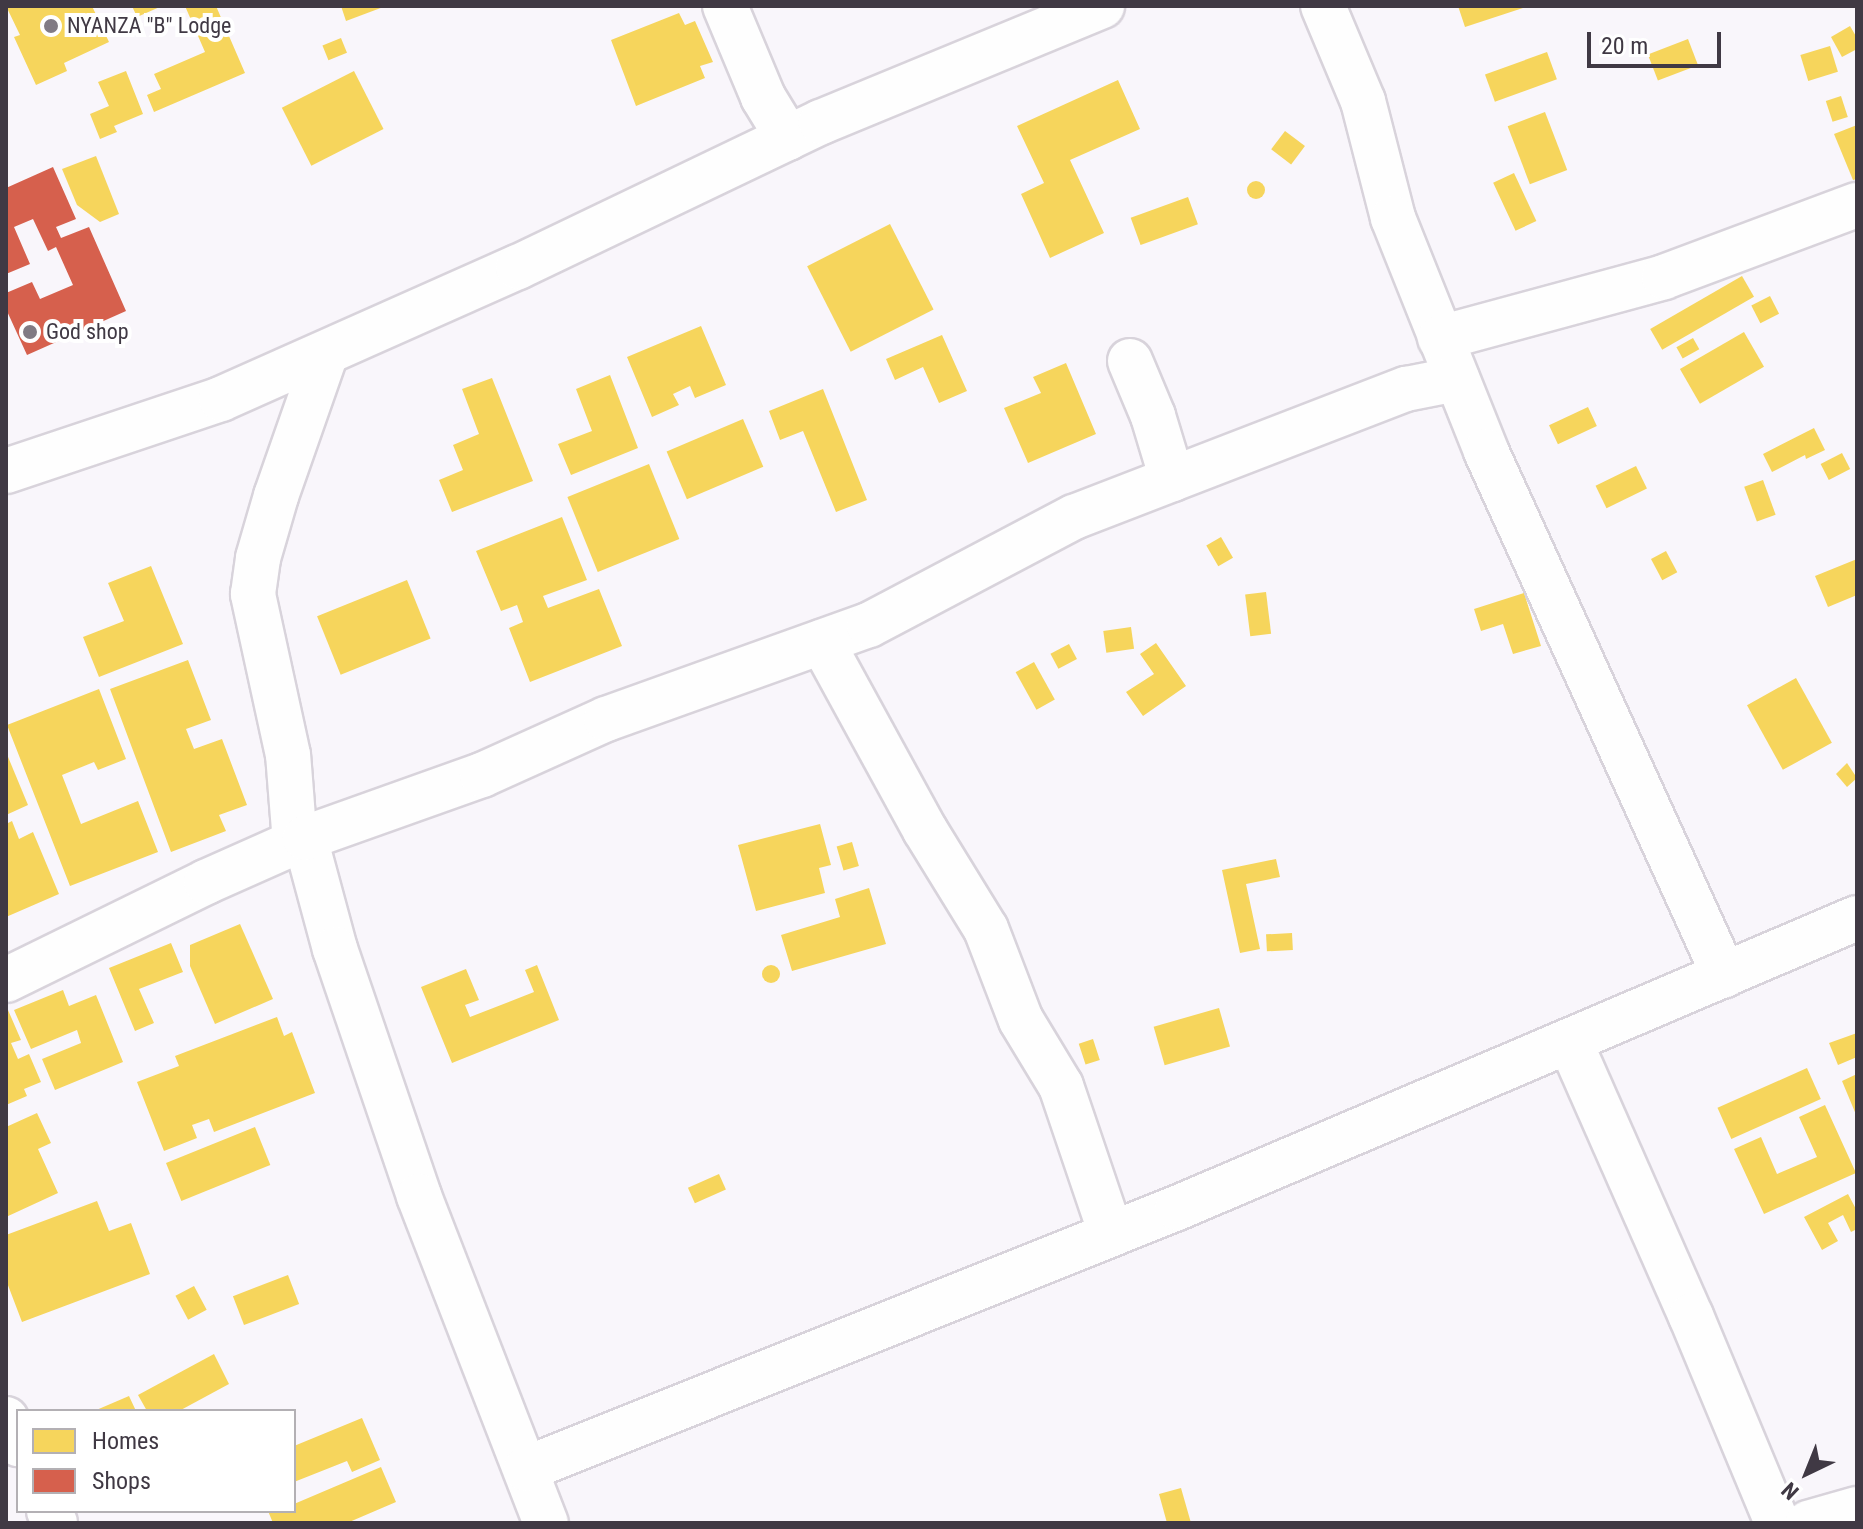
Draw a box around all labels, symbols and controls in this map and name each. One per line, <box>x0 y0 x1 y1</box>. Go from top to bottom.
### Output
place label: NYANZA "B" Lodge <box>67 13 231 39</box>
scale bar <box>1591 16 1725 66</box>
marker: NYANZA "B" Lodge <box>42 17 60 35</box>
text: 20 m <box>1601 32 1648 60</box>
place label: God shop <box>46 319 129 345</box>
marker: God shop <box>21 323 39 341</box>
legend <box>16 1409 296 1513</box>
text: Homes <box>92 1427 159 1455</box>
north arrow <box>1767 1433 1847 1513</box>
text: Shops <box>92 1467 151 1495</box>
text: N <box>1777 1477 1804 1505</box>

